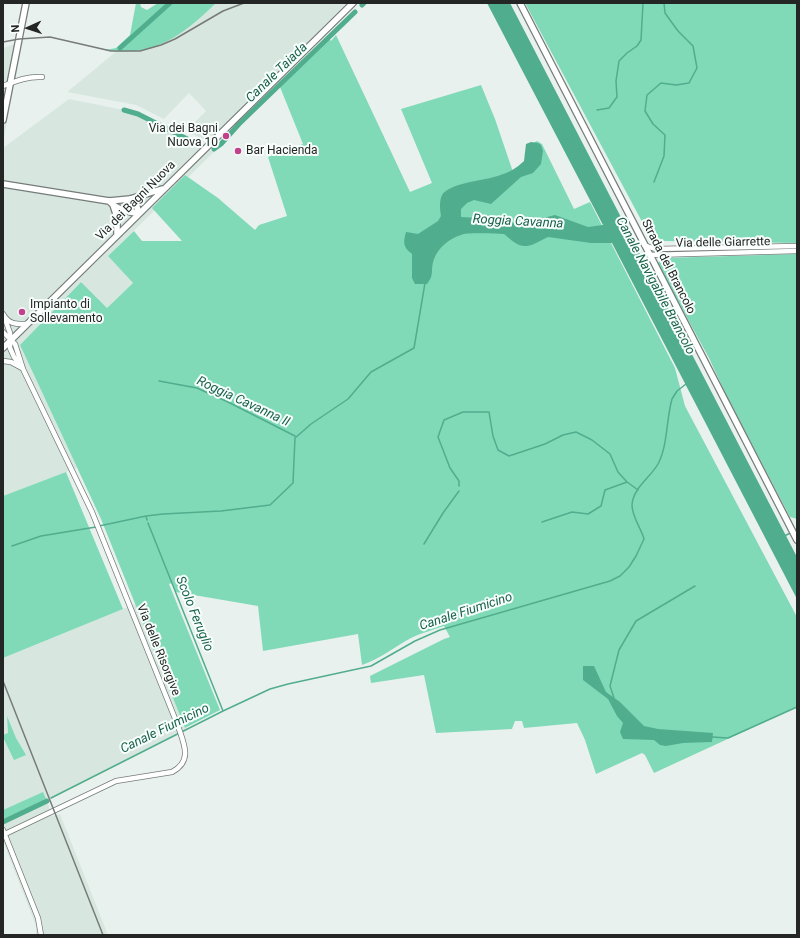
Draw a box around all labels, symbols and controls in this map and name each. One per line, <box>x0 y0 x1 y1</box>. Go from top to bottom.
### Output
north arrow <box>8 8 48 48</box>
text: N <box>9 24 22 33</box>
water label: Canale Taiada <box>243 40 311 106</box>
place label: Via dei Bagni Nuova 10 <box>149 122 218 150</box>
marker: Via dei Bagni Nuova 10 <box>221 131 231 141</box>
place label: Bar Hacienda <box>246 144 318 158</box>
marker: Bar Hacienda <box>233 146 243 156</box>
street label: Via dei Bagni Nuova <box>93 158 179 244</box>
water label: Roggia Cavanna <box>472 212 564 232</box>
water label: Canale Navigabile Brancolo <box>612 215 698 357</box>
street label: Strada del Brancolo <box>638 217 698 317</box>
street label: Via delle Giarrette <box>676 235 770 251</box>
place label: Impianto di Sollevamento <box>30 298 103 326</box>
marker: Impianto di Sollevamento <box>17 307 27 317</box>
water label: Roggia Cavanna II <box>194 374 292 430</box>
water label: Scolo Feruglio <box>172 574 216 654</box>
water label: Canale Fiumicino <box>418 590 514 634</box>
street label: Via delle Risorgive <box>133 602 183 698</box>
water label: Canale Fiumicino <box>118 701 212 757</box>

